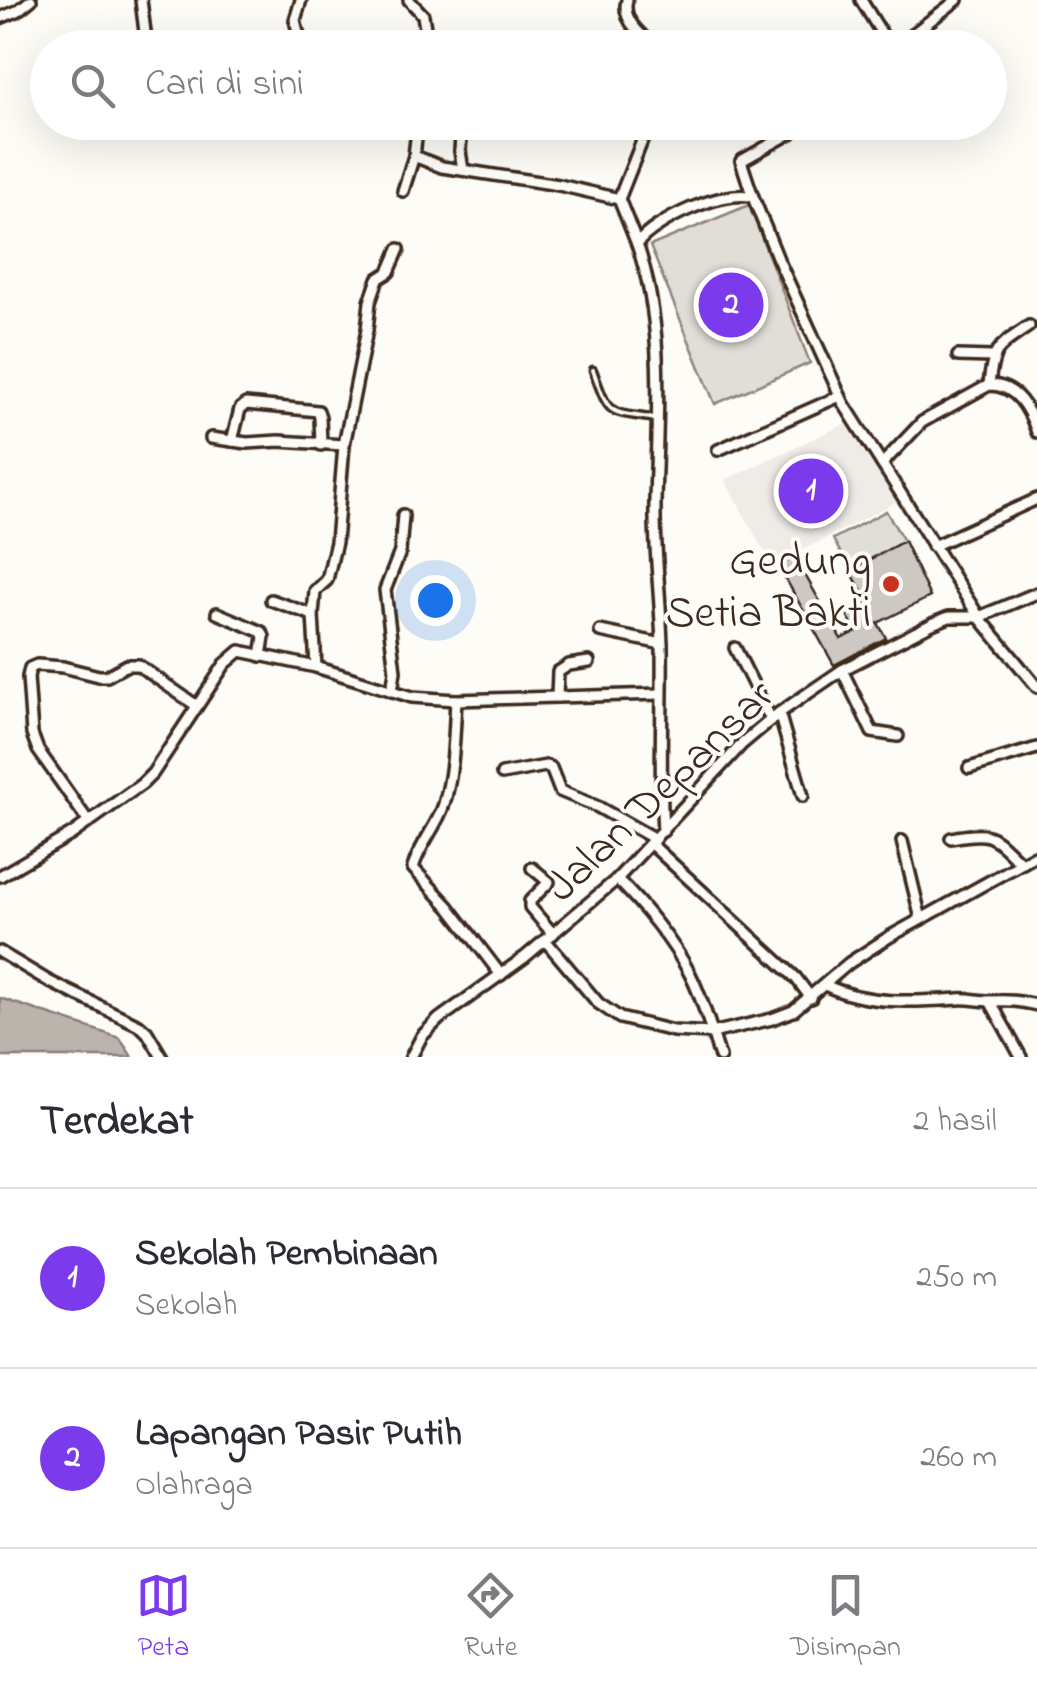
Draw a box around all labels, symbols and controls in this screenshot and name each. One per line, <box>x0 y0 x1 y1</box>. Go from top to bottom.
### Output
search box <box>30 30 1007 140</box>
text: Cari di sini <box>145 57 304 113</box>
icon: search <box>65 58 120 113</box>
pin: 2 <box>698 268 764 342</box>
pin: 1 <box>778 454 844 528</box>
place label: Gedung Setia Bakti <box>666 530 871 648</box>
marker: Gedung Setia Bakti <box>880 573 902 595</box>
your location <box>410 575 461 626</box>
street label: Jalan Depansar <box>532 666 791 919</box>
text: Terdekat <box>40 1092 194 1153</box>
text: 2 hasil <box>913 1099 997 1146</box>
text: Sekolah Pembinaan <box>135 1227 438 1283</box>
text: 1 <box>67 1255 78 1302</box>
text: 250 m <box>916 1255 997 1302</box>
text: Sekolah <box>135 1283 237 1330</box>
text: Lapangan Pasir Putih <box>135 1407 462 1463</box>
text: 2 <box>65 1435 80 1482</box>
text: 260 m <box>920 1435 997 1482</box>
text: Olahraga <box>135 1463 253 1510</box>
tab: Peta <box>136 1568 191 1669</box>
tab: Rute <box>463 1568 518 1669</box>
tab: Disimpan <box>790 1568 901 1669</box>

